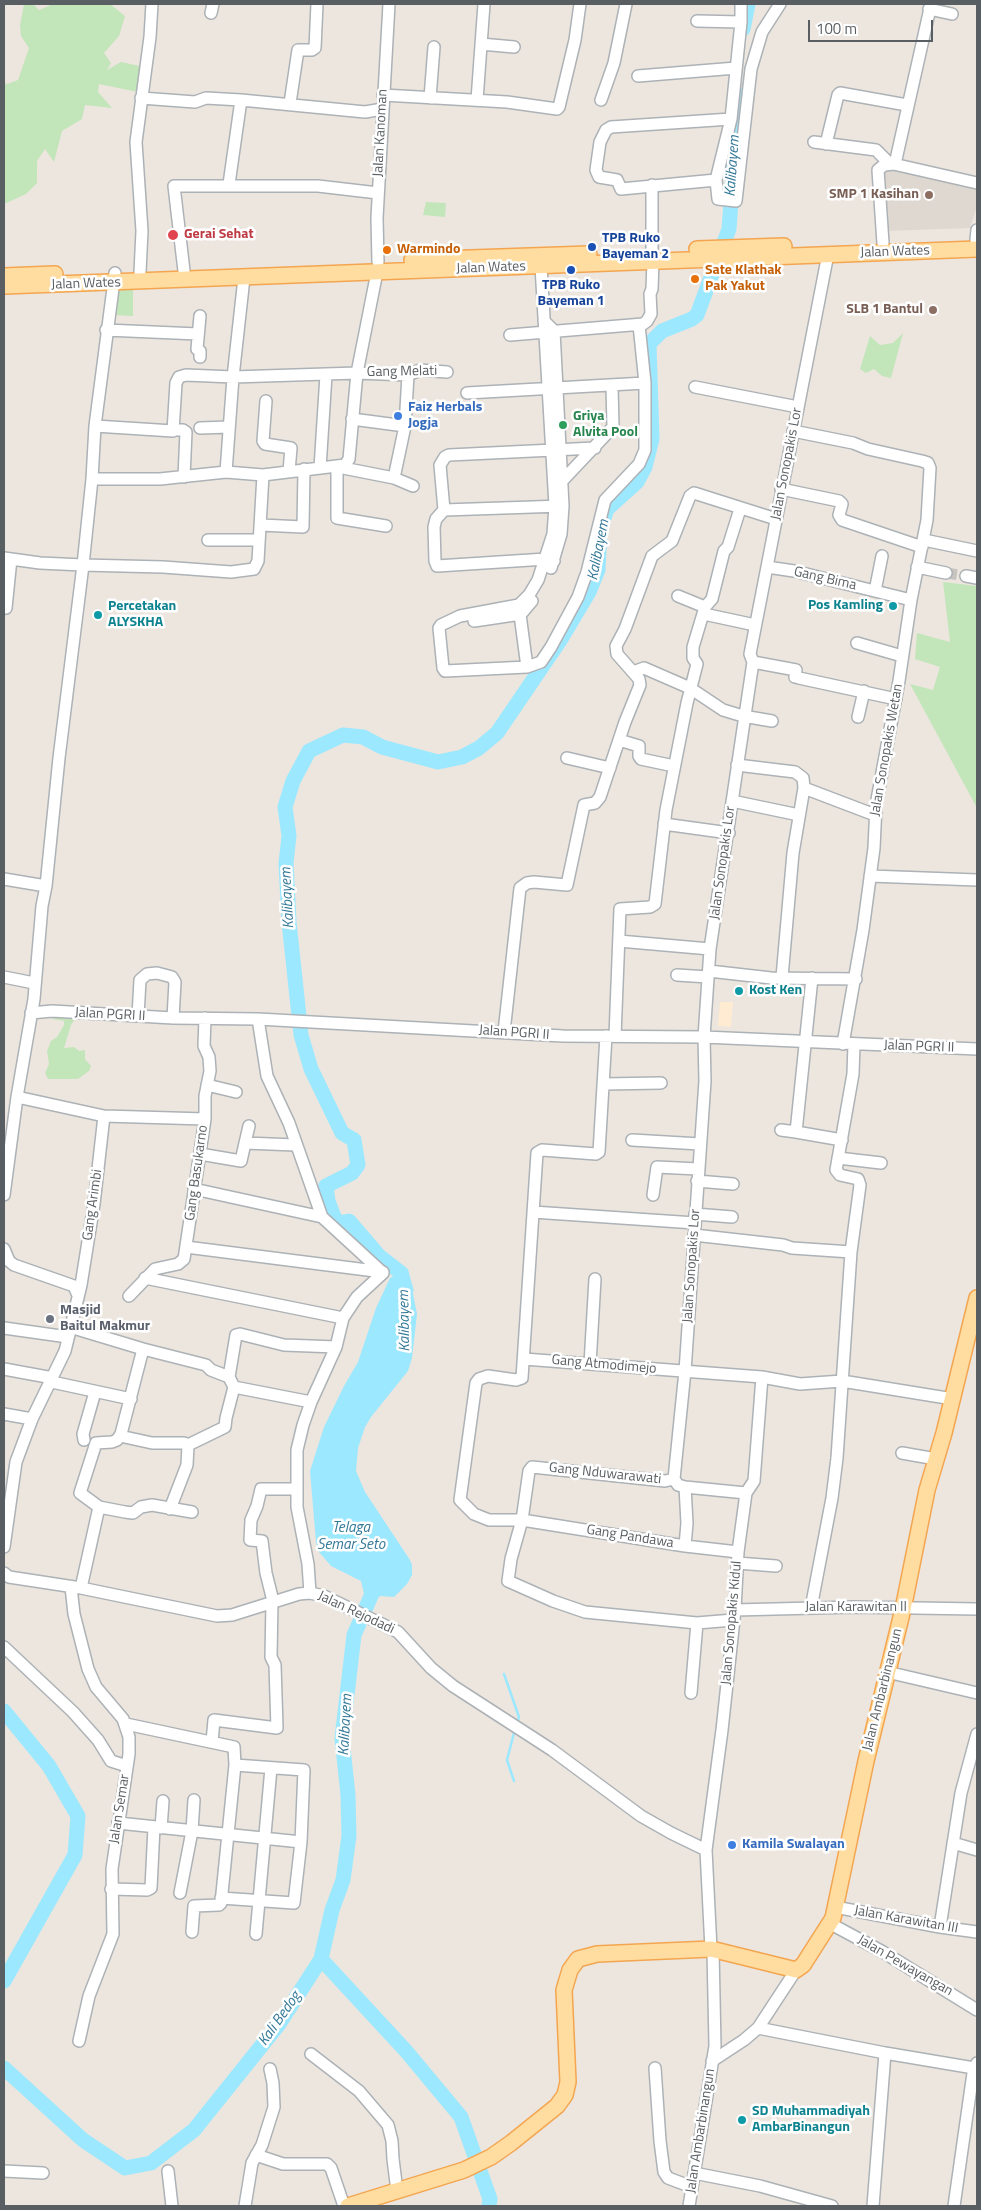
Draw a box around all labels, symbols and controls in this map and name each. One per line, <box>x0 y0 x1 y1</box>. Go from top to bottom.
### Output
scale bar <box>811 10 936 42</box>
text: 100 m <box>816 17 857 40</box>
street label: Jalan Kanoman <box>370 89 392 177</box>
water label: Kalibayem <box>722 135 744 197</box>
place label: SMP 1 Kasihan <box>829 187 919 203</box>
marker: SMP 1 Kasihan <box>923 189 935 201</box>
place label: Gerai Sehat <box>184 227 253 243</box>
marker: Gerai Sehat <box>166 228 180 242</box>
place label: TPB Ruko Bayeman 2 <box>602 231 669 264</box>
marker: TPB Ruko Bayeman 2 <box>586 241 598 253</box>
place label: Warmindo <box>397 242 460 258</box>
street label: Jalan Wates <box>860 242 930 262</box>
marker: Warmindo <box>381 244 393 256</box>
street label: Jalan Wates <box>456 258 526 278</box>
place label: Sate Klathak Pak Yakut <box>705 263 782 296</box>
marker: TPB Ruko Bayeman 1 <box>565 264 577 276</box>
marker: Sate Klathak Pak Yakut <box>689 273 701 285</box>
street label: Jalan Wates <box>51 274 121 294</box>
place label: TPB Ruko Bayeman 1 <box>537 278 605 310</box>
place label: SLB 1 Bantul <box>846 302 923 318</box>
marker: SLB 1 Bantul <box>927 304 939 316</box>
street label: Gang Melati <box>367 363 437 381</box>
place label: Faiz Herbals Jogja <box>408 400 482 432</box>
street label: Jalan Sonopakis Lor <box>768 406 806 522</box>
place label: Griya Alvita Pool <box>573 409 638 442</box>
marker: Faiz Herbals Jogja <box>392 410 404 422</box>
marker: Griya Alvita Pool <box>557 419 569 431</box>
water label: Kalibayem <box>584 518 614 582</box>
street label: Gang Bima <box>792 564 858 594</box>
place label: Pos Kamling <box>808 598 883 614</box>
place label: Percetakan ALYSKHA <box>108 599 176 632</box>
marker: Pos Kamling <box>887 600 899 612</box>
marker: Percetakan ALYSKHA <box>92 609 104 621</box>
street label: Jalan Sonopakis Wetan <box>867 682 907 818</box>
street label: Jalan Sonopakis Lor <box>707 805 739 921</box>
water label: Kalibayem <box>277 867 299 929</box>
place label: Kost Ken <box>749 983 802 999</box>
marker: Kost Ken <box>733 985 745 997</box>
street label: Jalan PGRI II <box>74 1005 146 1025</box>
street label: Jalan PGRI II <box>478 1022 550 1044</box>
street label: Jalan PGRI II <box>883 1037 955 1057</box>
street label: Gang Basukarno <box>182 1124 212 1222</box>
street label: Gang Arimbi <box>80 1168 106 1242</box>
street label: Jalan Sonopakis Lor <box>680 1208 704 1324</box>
water label: Kalibayem <box>395 1290 415 1352</box>
place label: Masjid Baitul Makmur <box>60 1303 150 1335</box>
marker: Masjid Baitul Makmur <box>44 1313 56 1325</box>
street label: Gang Atmodimejo <box>551 1352 657 1378</box>
street label: Gang Nduwarawati <box>548 1460 662 1488</box>
water label: Telaga Semar Seto <box>317 1519 385 1554</box>
street label: Gang Pandawa <box>585 1522 675 1552</box>
street label: Jalan Sonopakis Kidul <box>718 1560 746 1686</box>
street label: Jalan Rejodadi <box>315 1588 397 1638</box>
street label: Jalan Karawitan II <box>805 1600 907 1616</box>
street label: Jalan Ambarbinangun <box>860 1627 906 1753</box>
water label: Kalibayem <box>335 1694 357 1756</box>
street label: Jalan Semar <box>106 1773 134 1845</box>
place label: Kamila Swalayan <box>742 1837 845 1853</box>
marker: Kamila Swalayan <box>726 1839 738 1851</box>
street label: Jalan Karawitan III <box>853 1903 959 1937</box>
street label: Jalan Pewayangan <box>854 1932 956 2000</box>
water label: Kali Bedog <box>255 1988 305 2050</box>
street label: Jalan Ambarbinangun <box>683 2068 719 2194</box>
place label: SD Muhammadiyah AmbarBinangun <box>752 2104 870 2136</box>
marker: SD Muhammadiyah AmbarBinangun <box>736 2114 748 2126</box>

